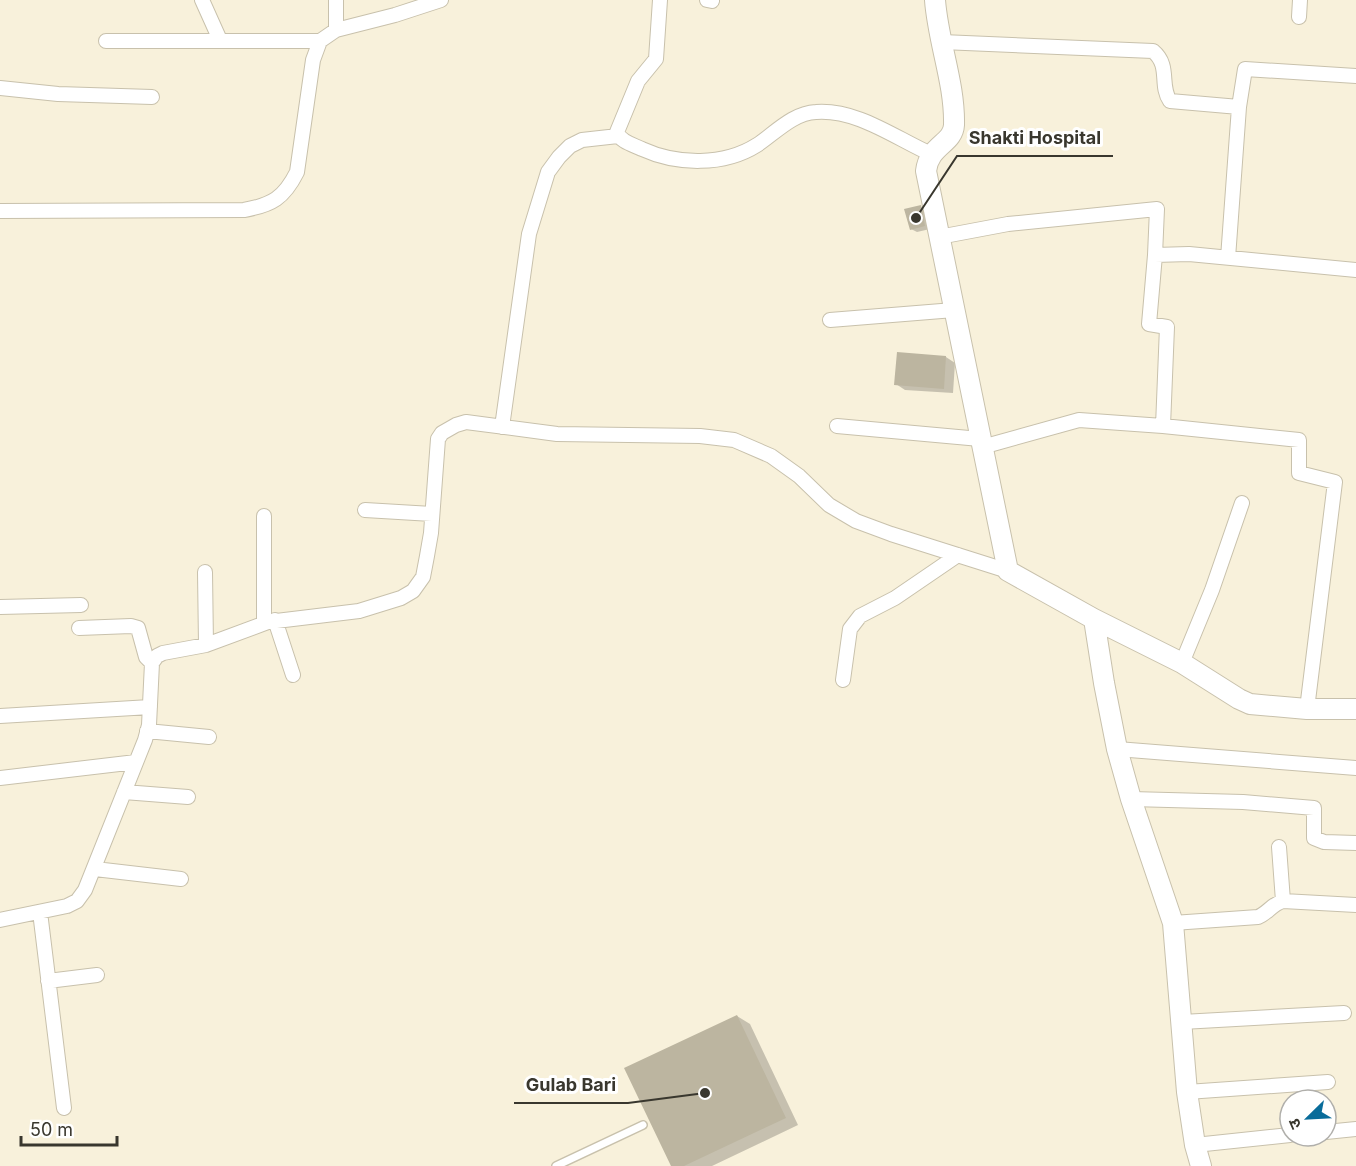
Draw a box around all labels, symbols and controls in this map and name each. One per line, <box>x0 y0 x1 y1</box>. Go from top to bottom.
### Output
callout: Shakti Hospital <box>957 120 1113 156</box>
text: Shakti Hospital <box>969 127 1101 148</box>
callout: Gulab Bari <box>514 1067 628 1103</box>
text: Gulab Bari <box>526 1074 616 1095</box>
north arrow <box>1278 1088 1338 1148</box>
scale bar <box>21 1109 117 1147</box>
text: उ <box>1283 1115 1305 1132</box>
text: 50 m <box>30 1119 73 1140</box>

